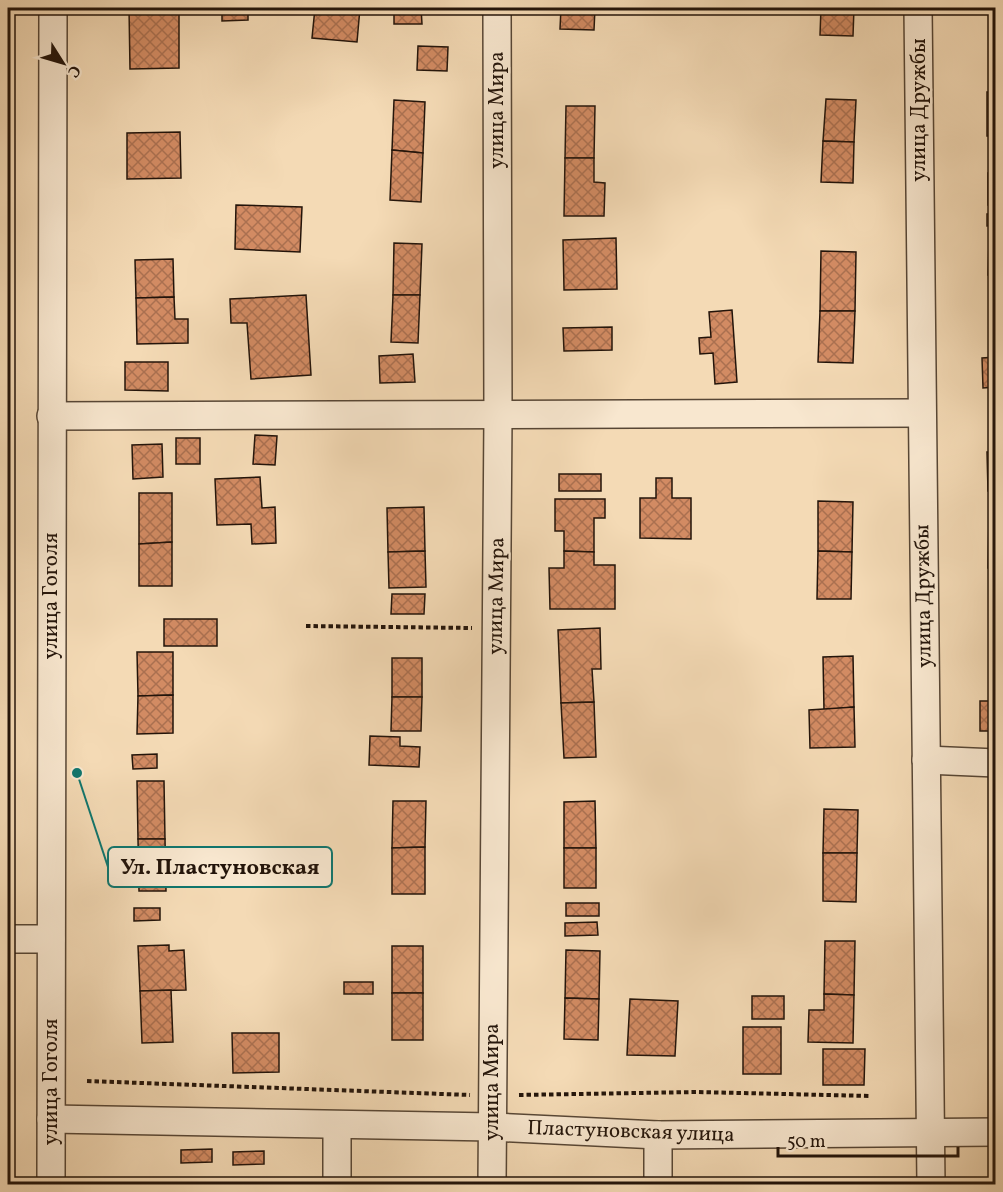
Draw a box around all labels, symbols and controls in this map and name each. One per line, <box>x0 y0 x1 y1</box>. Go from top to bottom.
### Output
north arrow <box>33 33 93 93</box>
street label: улица Дружбы <box>905 38 934 182</box>
street label: улица Мира <box>483 51 512 169</box>
text: С <box>61 60 85 82</box>
street label: улица Дружбы <box>908 524 940 668</box>
street label: улица Гоголя <box>37 533 66 659</box>
street label: улица Мира <box>481 537 513 655</box>
callout: Ул. Пластуновская <box>108 847 332 887</box>
text: Ул. Пластуновская <box>120 853 320 884</box>
street label: улица Гоголя <box>37 1019 66 1145</box>
street label: улица Мира <box>478 1023 507 1141</box>
street label: Пластуновская улица <box>527 1114 735 1150</box>
scale bar <box>778 1120 958 1158</box>
text: 50 m <box>787 1130 826 1155</box>

